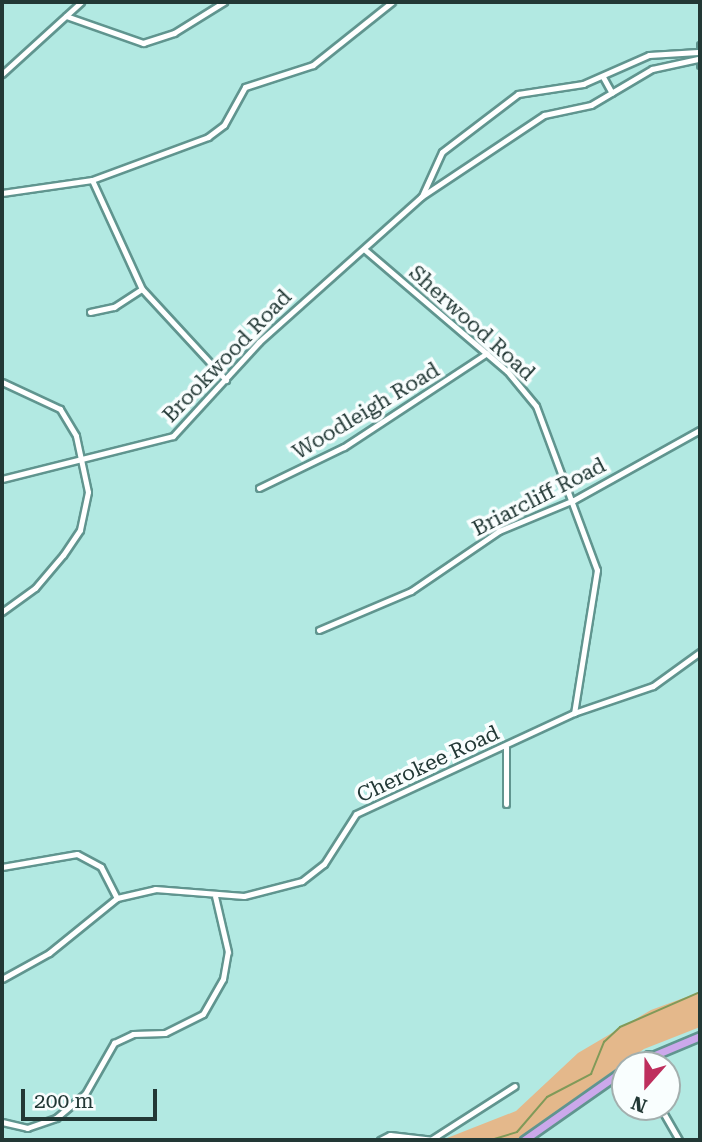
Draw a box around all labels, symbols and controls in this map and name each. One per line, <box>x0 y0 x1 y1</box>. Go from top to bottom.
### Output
street label: Sherwood Road <box>404 260 540 386</box>
street label: Brookwood Road <box>157 284 297 428</box>
street label: Woodleigh Road <box>288 357 444 465</box>
street label: Briarcliff Road <box>468 453 610 541</box>
street label: Cherokee Road <box>353 720 503 808</box>
north arrow <box>611 1051 681 1121</box>
scale bar <box>24 1076 161 1120</box>
text: 200 m <box>34 1089 94 1113</box>
text: N <box>628 1091 650 1118</box>

